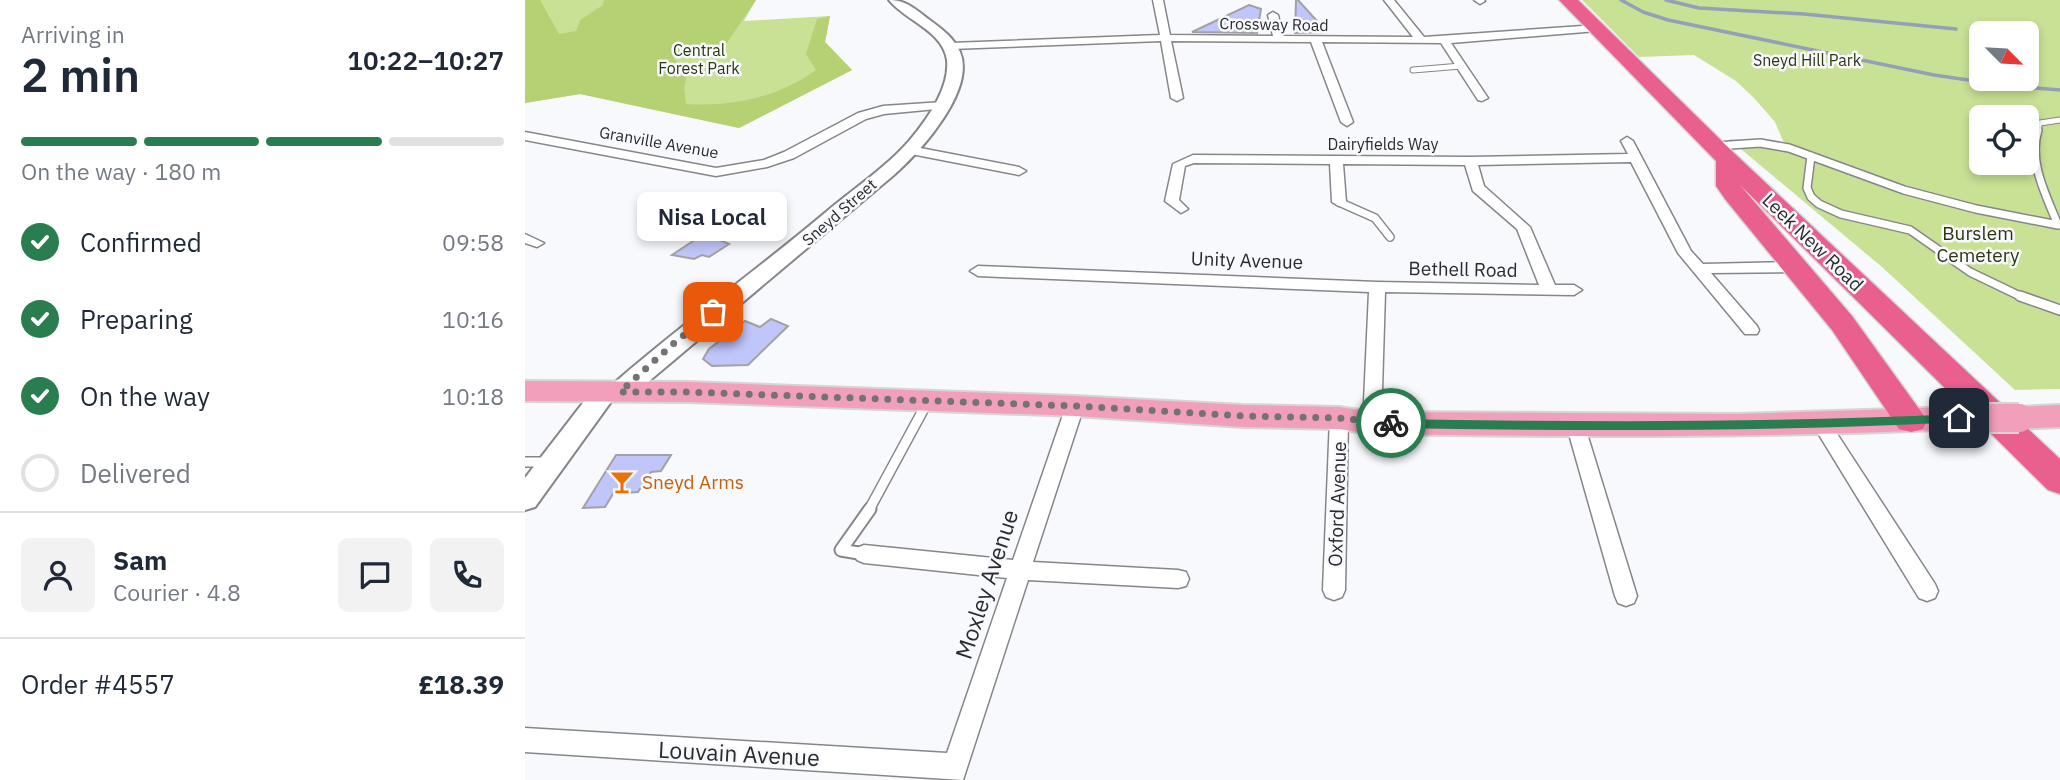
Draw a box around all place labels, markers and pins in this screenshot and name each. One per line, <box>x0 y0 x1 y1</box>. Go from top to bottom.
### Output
callout: Nisa Local <box>638 193 788 242</box>
pin <box>683 282 743 342</box>
pin <box>1929 388 1989 448</box>
bar icon: Sneyd Arms <box>608 468 636 496</box>
place label: Sneyd Arms <box>642 470 744 494</box>

